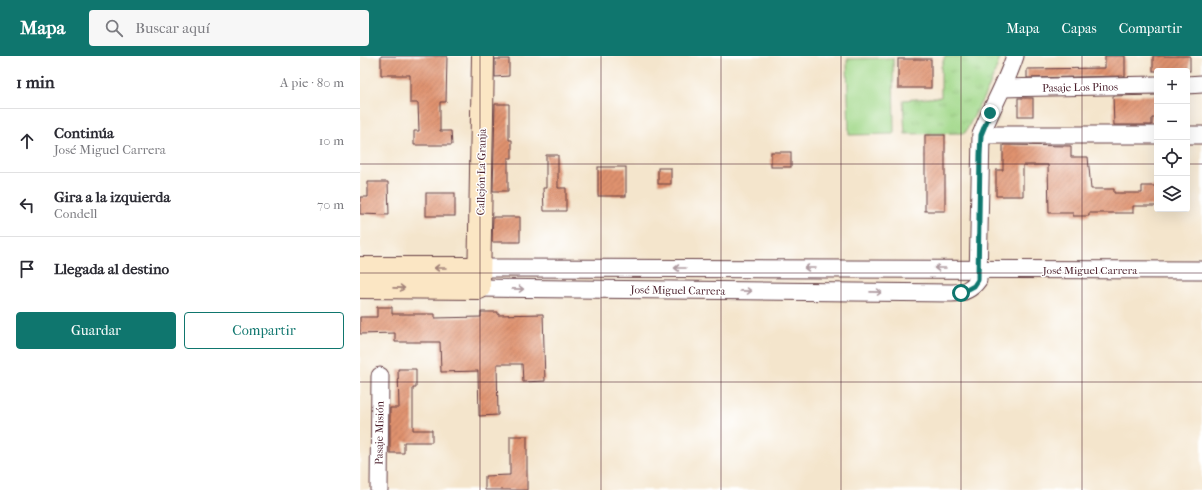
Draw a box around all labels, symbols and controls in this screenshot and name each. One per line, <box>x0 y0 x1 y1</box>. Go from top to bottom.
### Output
search box <box>89 10 369 46</box>
text: Mapa <box>20 17 65 39</box>
icon: search <box>103 17 125 39</box>
text: Buscar aquí <box>135 19 210 37</box>
text: Mapa <box>1006 20 1040 37</box>
text: Capas <box>1062 20 1097 37</box>
text: Compartir <box>1119 20 1182 37</box>
map controls <box>1154 68 1190 212</box>
button: + <box>1154 68 1190 104</box>
text: 1 min <box>16 72 55 92</box>
text: A pie · 80 m <box>280 75 344 90</box>
street label: Pasaje Los Pinos <box>1042 80 1118 95</box>
route end <box>981 104 999 122</box>
button: − <box>1154 104 1190 140</box>
text: Continúa <box>54 124 114 142</box>
street label: Callejón La Granja <box>474 128 489 216</box>
icon: ahead <box>16 130 38 152</box>
text: 10 m <box>319 133 344 148</box>
button: locate <box>1154 140 1190 176</box>
text: José Miguel Carrera <box>54 142 166 157</box>
button: layers <box>1154 176 1190 212</box>
text: Gira a la izquierda <box>54 188 170 206</box>
icon: left <box>16 194 38 216</box>
text: 70 m <box>317 197 344 212</box>
text: Condell <box>54 206 97 221</box>
icon: arrive <box>16 258 38 280</box>
text: Llegada al destino <box>54 260 169 278</box>
one-way arrow <box>434 264 447 272</box>
one-way arrow <box>674 264 687 272</box>
one-way arrow <box>804 264 817 272</box>
one-way arrow <box>934 264 947 272</box>
street label: José Miguel Carrera <box>1042 264 1138 277</box>
street label: José Miguel Carrera <box>630 283 726 298</box>
one-way arrow <box>392 284 405 291</box>
route start <box>952 284 970 302</box>
one-way arrow <box>511 285 524 293</box>
one-way arrow <box>739 287 752 295</box>
one-way arrow <box>869 288 882 296</box>
button: Guardar <box>16 312 176 349</box>
button: Compartir <box>184 312 344 349</box>
street label: Pasaje Misión <box>372 400 387 465</box>

